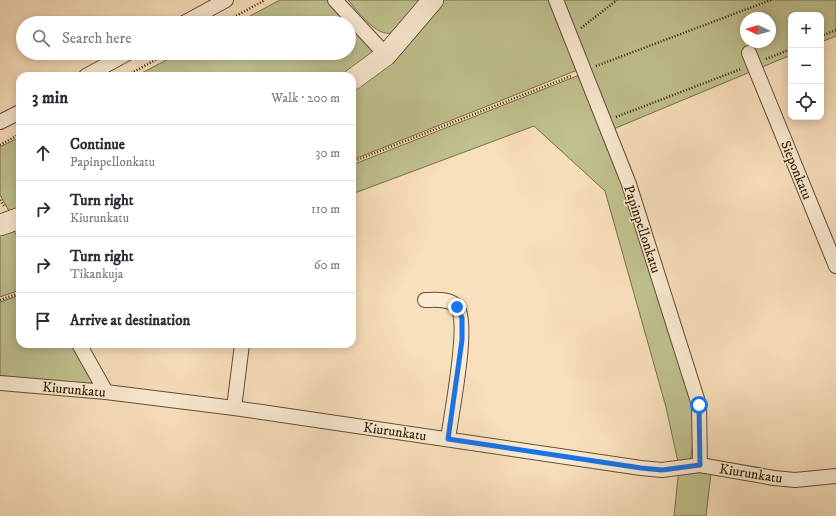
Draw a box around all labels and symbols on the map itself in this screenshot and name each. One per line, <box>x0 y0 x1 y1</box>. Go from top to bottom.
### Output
north arrow <box>740 12 776 48</box>
street label: Sieponkatu <box>776 138 816 203</box>
street label: Papinpellonkatu <box>619 183 665 276</box>
route end <box>448 298 466 316</box>
street label: Kiurunkatu <box>41 378 107 402</box>
route start <box>690 396 708 414</box>
street label: Kiurunkatu <box>362 419 428 445</box>
street label: Kiurunkatu <box>718 460 784 488</box>

